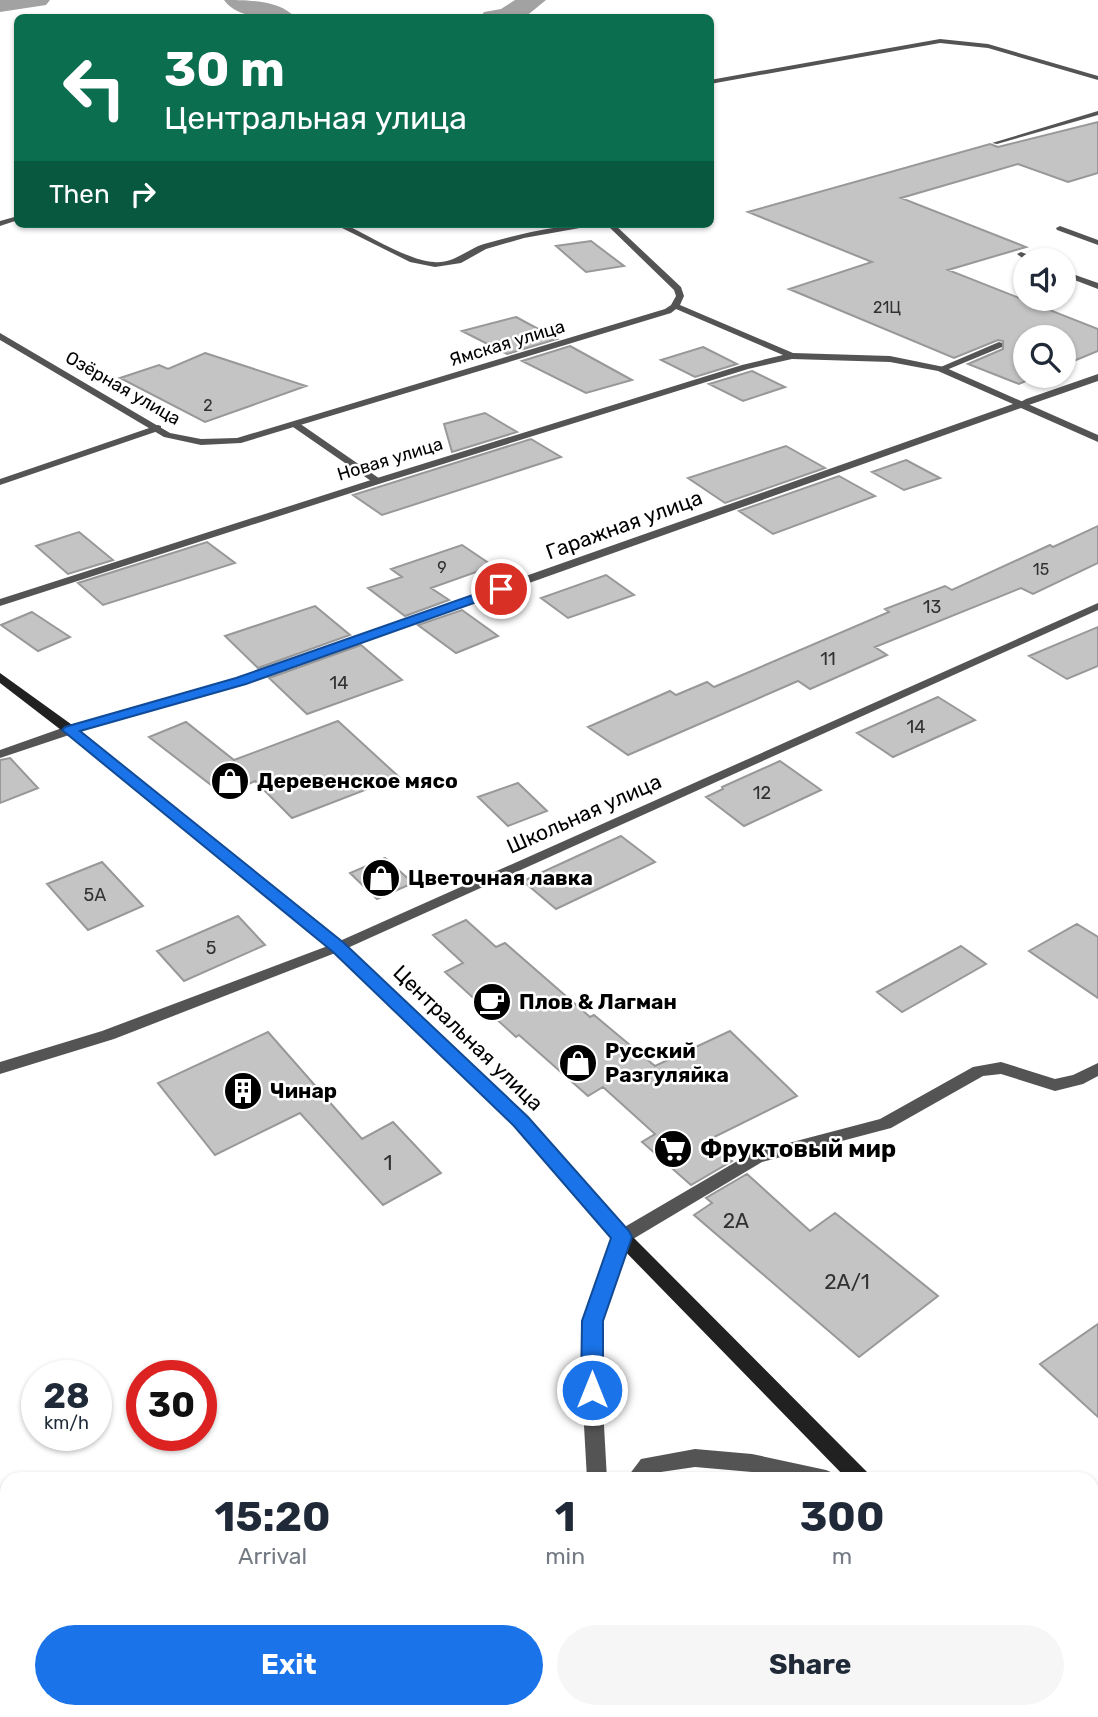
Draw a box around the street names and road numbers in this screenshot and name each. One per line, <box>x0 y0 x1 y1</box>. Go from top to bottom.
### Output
street label: Ямская улица <box>447 315 567 371</box>
street label: Озёрная улица <box>62 346 184 430</box>
street label: Новая улица <box>335 433 445 485</box>
street label: Гаражная улица <box>542 485 706 564</box>
street label: Школьная улица <box>503 768 665 859</box>
street label: Центральная улица <box>388 960 549 1116</box>

